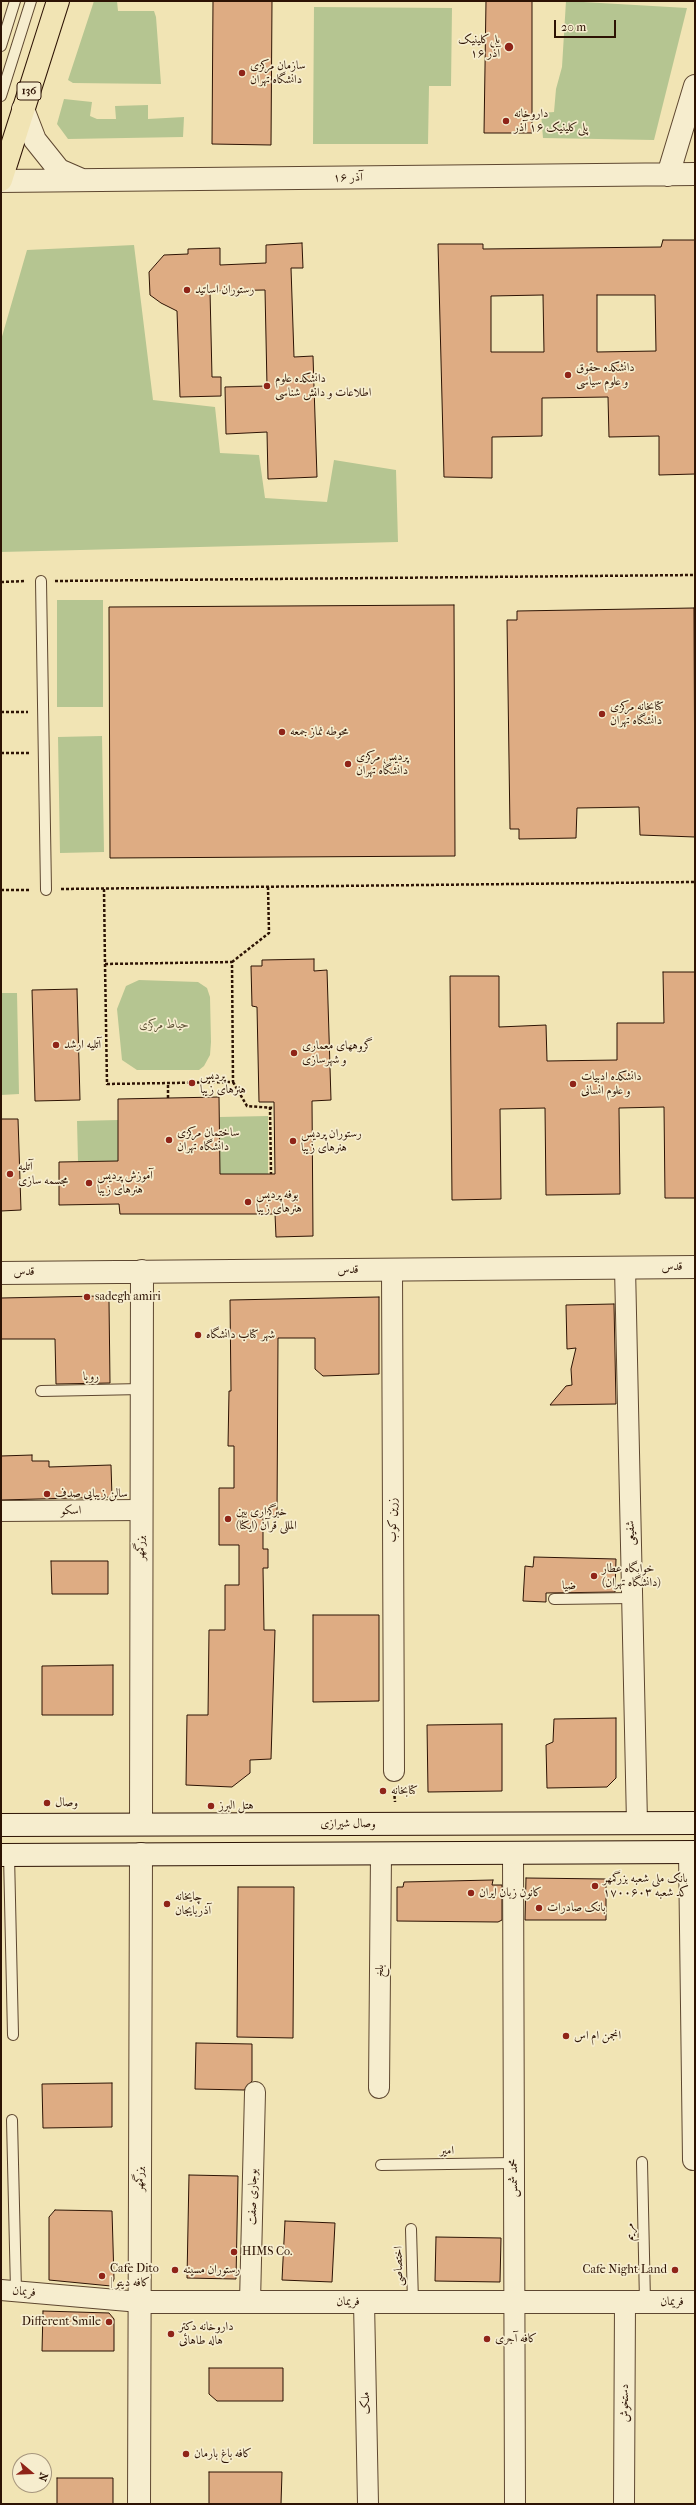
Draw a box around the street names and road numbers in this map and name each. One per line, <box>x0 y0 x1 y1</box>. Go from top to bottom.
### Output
road number: 136 <box>17 82 41 100</box>
street label: ۱۶ آذر <box>333 171 363 185</box>
street label: قدس <box>661 1260 683 1274</box>
street label: قدس <box>337 1263 359 1277</box>
street label: قدس <box>13 1265 35 1279</box>
street label: رویا <box>83 1370 99 1384</box>
street label: زرین کوب <box>386 1498 400 1542</box>
street label: اسکو <box>61 1504 81 1518</box>
street label: شفیعی <box>624 1520 638 1546</box>
street label: بزرگمهر <box>134 1536 148 1560</box>
street label: ضیا <box>562 1579 576 1593</box>
street label: وصال شیرازی <box>320 1817 376 1831</box>
street label: بلخ <box>373 1965 387 1977</box>
street label: امیر <box>440 2144 454 2158</box>
street label: محمد شمس <box>507 2159 521 2197</box>
street label: بزرگمهر <box>133 2167 147 2191</box>
street label: بوجاری صفت <box>245 2169 261 2225</box>
street label: مریم <box>623 2223 637 2241</box>
street label: اختصاصی <box>391 2246 407 2286</box>
street label: فریمان <box>12 2284 36 2300</box>
street label: فریمان <box>336 2295 360 2309</box>
street label: فریمان <box>660 2295 684 2309</box>
street label: دستخوش <box>618 2384 632 2422</box>
street label: ملک <box>359 2391 373 2415</box>

